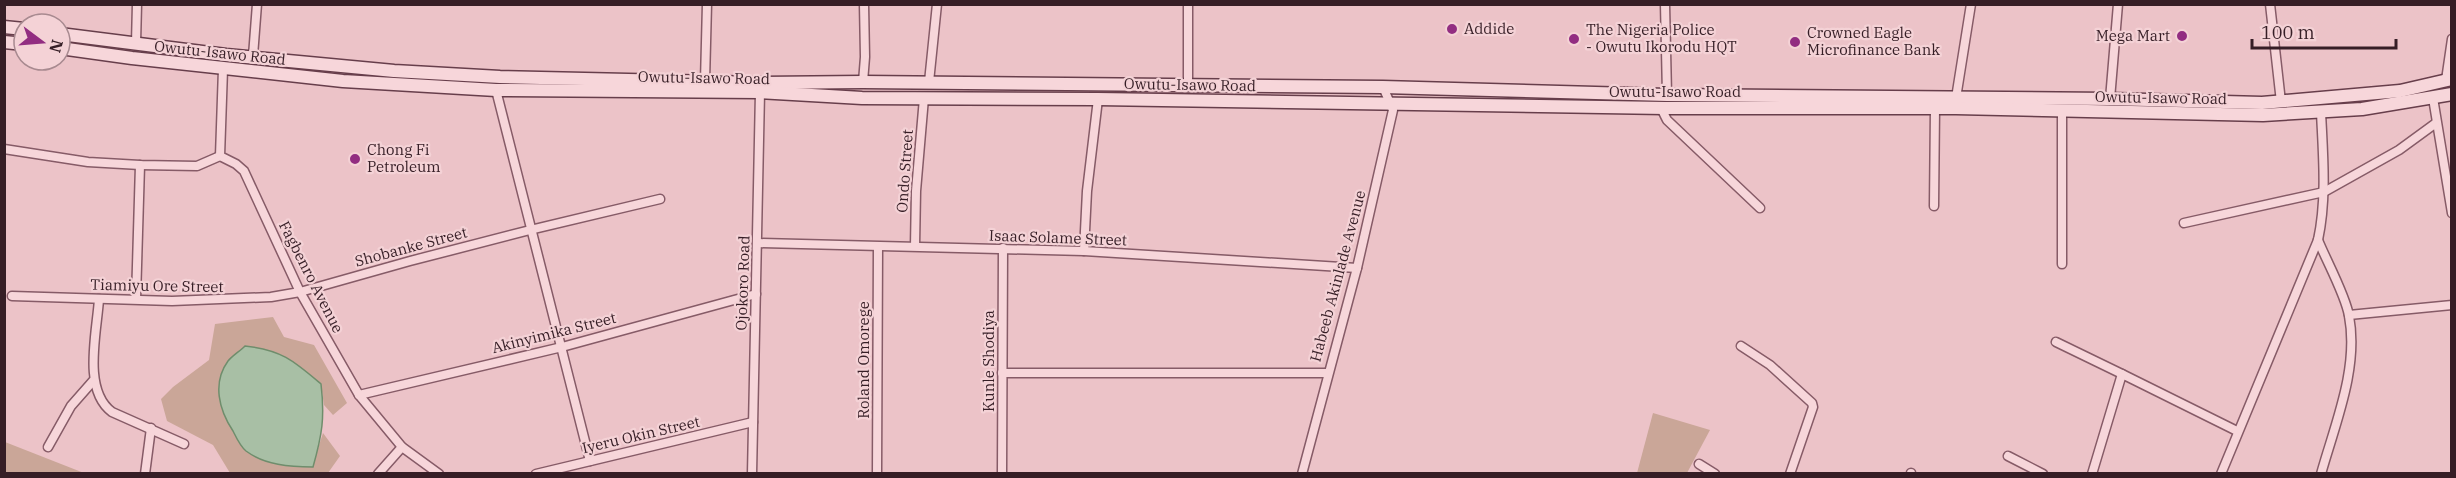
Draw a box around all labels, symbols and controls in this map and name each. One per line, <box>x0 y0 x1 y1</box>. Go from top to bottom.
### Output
north arrow <box>12 12 72 72</box>
scale bar <box>2252 12 2396 50</box>
place label: Addide <box>1464 19 1514 38</box>
place label: The Nigeria Police - Owutu Ikorodu HQT <box>1586 20 1737 56</box>
text: 100 m <box>2261 21 2315 44</box>
marker: Addide <box>1445 22 1459 36</box>
place label: Crowned Eagle Microfinance Bank <box>1807 23 1940 59</box>
place label: Mega Mart <box>2096 26 2170 45</box>
marker: Mega Mart <box>2175 29 2189 43</box>
marker: The Nigeria Police - Owutu Ikorodu HQT <box>1567 32 1581 46</box>
marker: Crowned Eagle Microfinance Bank <box>1788 35 1802 49</box>
street label: Owutu-Isawo Road <box>153 36 287 69</box>
text: N <box>45 37 68 55</box>
street label: Owutu-Isawo Road <box>638 67 770 88</box>
street label: Owutu-Isawo Road <box>1124 74 1256 95</box>
street label: Owutu-Isawo Road <box>1609 82 1741 101</box>
street label: Owutu-Isawo Road <box>2095 87 2227 108</box>
street label: Ondo Street <box>892 129 917 213</box>
place label: Chong Fi Petroleum <box>367 140 441 176</box>
marker: Chong Fi Petroleum <box>348 152 362 166</box>
street label: Habeeb Akinlade Avenue <box>1305 188 1370 364</box>
street label: Fagbenro Avenue <box>275 218 348 336</box>
street label: Shobanke Street <box>353 222 469 271</box>
street label: Isaac Solame Street <box>989 226 1127 249</box>
street label: Ojokoro Road <box>731 235 754 331</box>
street label: Tiamiyu Ore Street <box>90 275 224 296</box>
street label: Roland Omorege <box>854 301 873 419</box>
street label: Akinyimika Street <box>490 308 618 357</box>
street label: Kunle Shodiya <box>979 310 998 412</box>
street label: Iyeru Okin Street <box>580 412 702 457</box>

